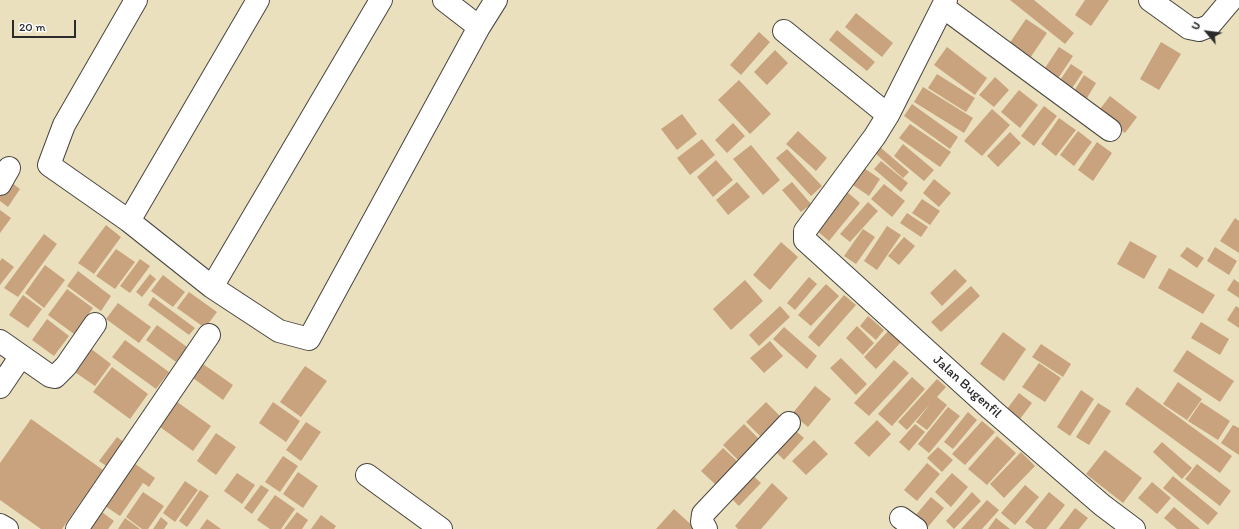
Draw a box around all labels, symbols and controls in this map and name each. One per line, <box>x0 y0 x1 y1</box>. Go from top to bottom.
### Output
scale bar <box>14 12 78 38</box>
north arrow <box>1187 12 1227 52</box>
text: 20 m <box>19 20 46 34</box>
text: U <box>1189 20 1204 32</box>
street label: Jalan Bugenfil <box>929 352 1005 422</box>

